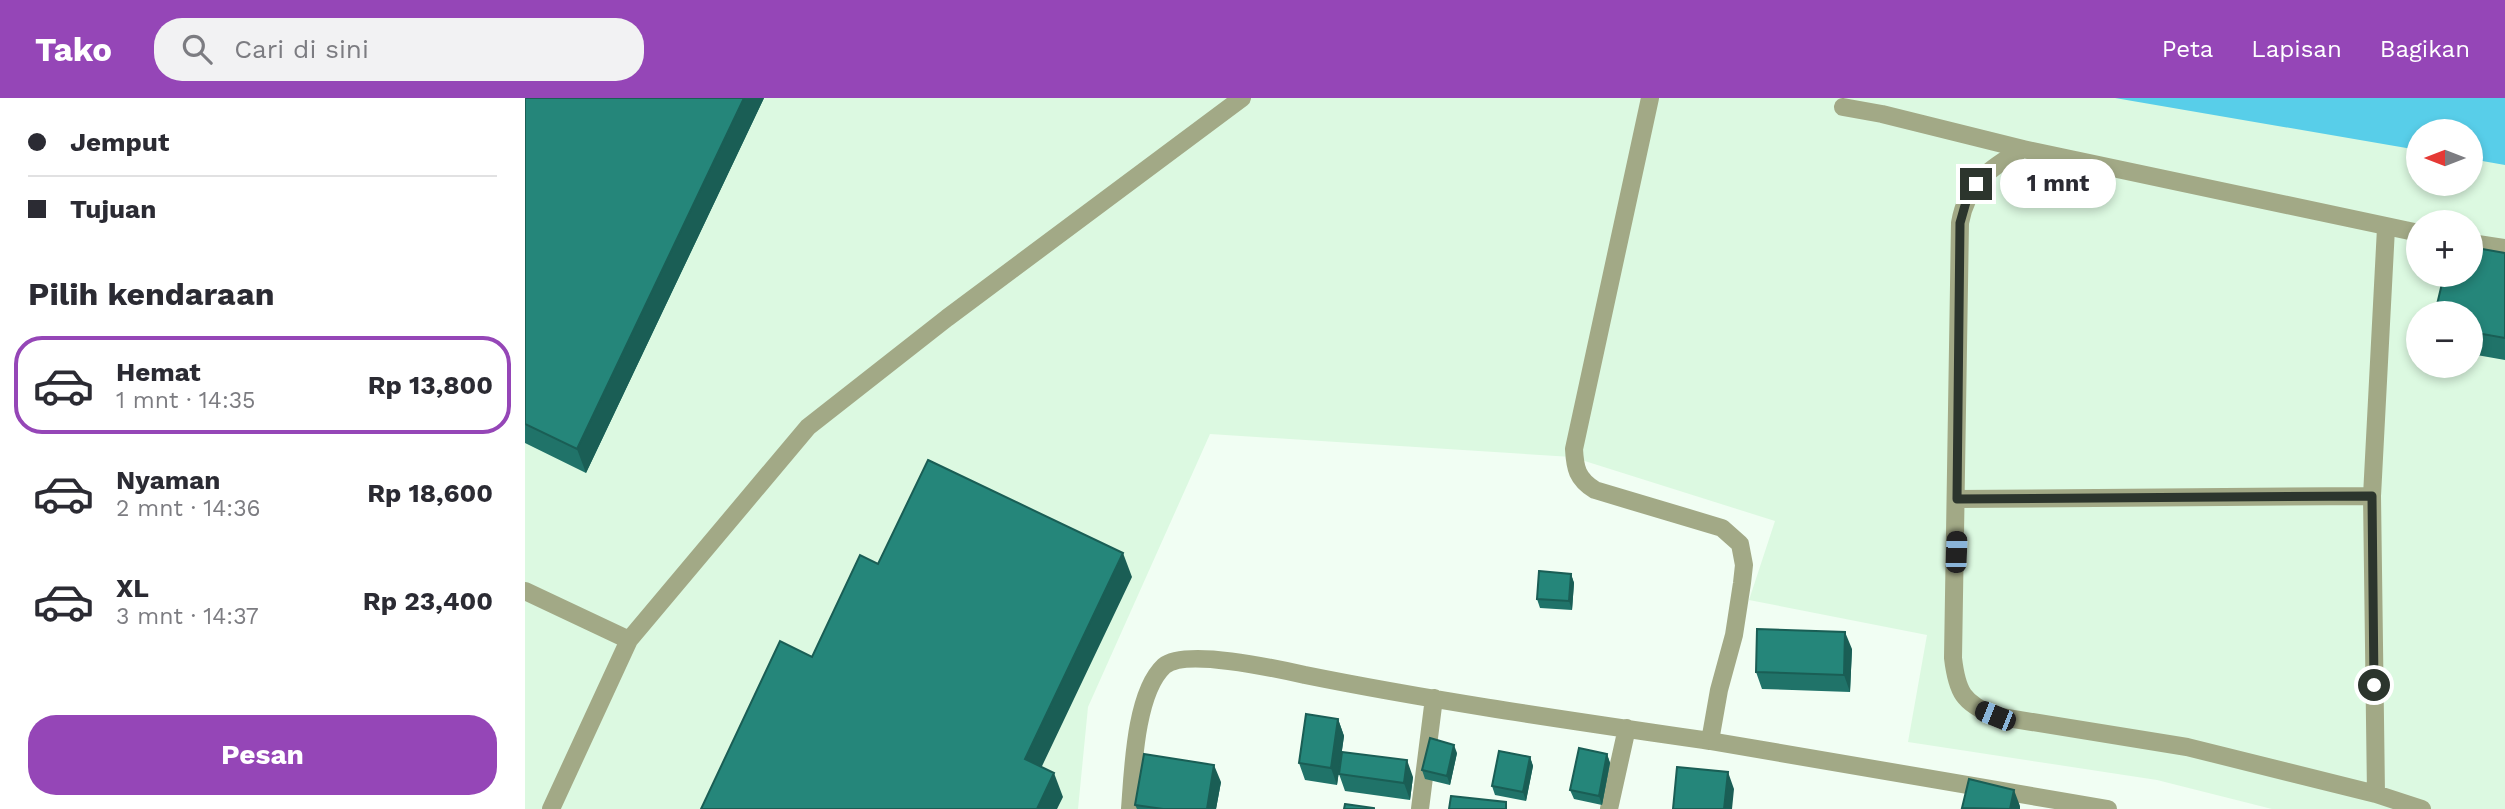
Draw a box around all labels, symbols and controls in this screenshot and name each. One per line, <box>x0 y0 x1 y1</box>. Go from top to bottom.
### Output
search box <box>154 18 644 81</box>
text: Tako <box>35 30 112 69</box>
icon: search <box>178 30 216 68</box>
text: Cari di sini <box>234 34 369 64</box>
text: Peta <box>2162 35 2213 63</box>
text: Lapisan <box>2251 35 2342 63</box>
text: Bagikan <box>2380 35 2470 63</box>
north arrow <box>2406 119 2483 196</box>
map controls <box>2406 119 2483 378</box>
text: Jemput <box>70 127 169 157</box>
callout: 1 mnt <box>2001 160 2116 208</box>
route end <box>1960 168 1992 200</box>
text: 1 mnt <box>2027 170 2089 197</box>
text: Tujuan <box>70 194 156 224</box>
button: + <box>2406 210 2483 287</box>
text: Pilih kendaraan <box>28 275 275 313</box>
button: − <box>2406 301 2483 378</box>
icon: car <box>32 354 95 417</box>
text: Hemat <box>116 357 201 387</box>
text: Rp 13,800 <box>368 370 493 400</box>
text: 1 mnt · 14:35 <box>116 387 256 414</box>
icon: car <box>32 462 95 525</box>
text: Nyaman <box>116 465 220 495</box>
text: Rp 18,600 <box>367 478 493 508</box>
text: 2 mnt · 14:36 <box>116 495 261 522</box>
car <box>1945 531 1968 573</box>
icon: car <box>32 570 95 633</box>
text: XL <box>116 573 149 603</box>
text: Rp 23,400 <box>363 586 493 616</box>
text: 3 mnt · 14:37 <box>116 603 259 630</box>
route start <box>2358 669 2390 701</box>
car <box>1972 698 2019 734</box>
button: Pesan <box>28 715 497 795</box>

